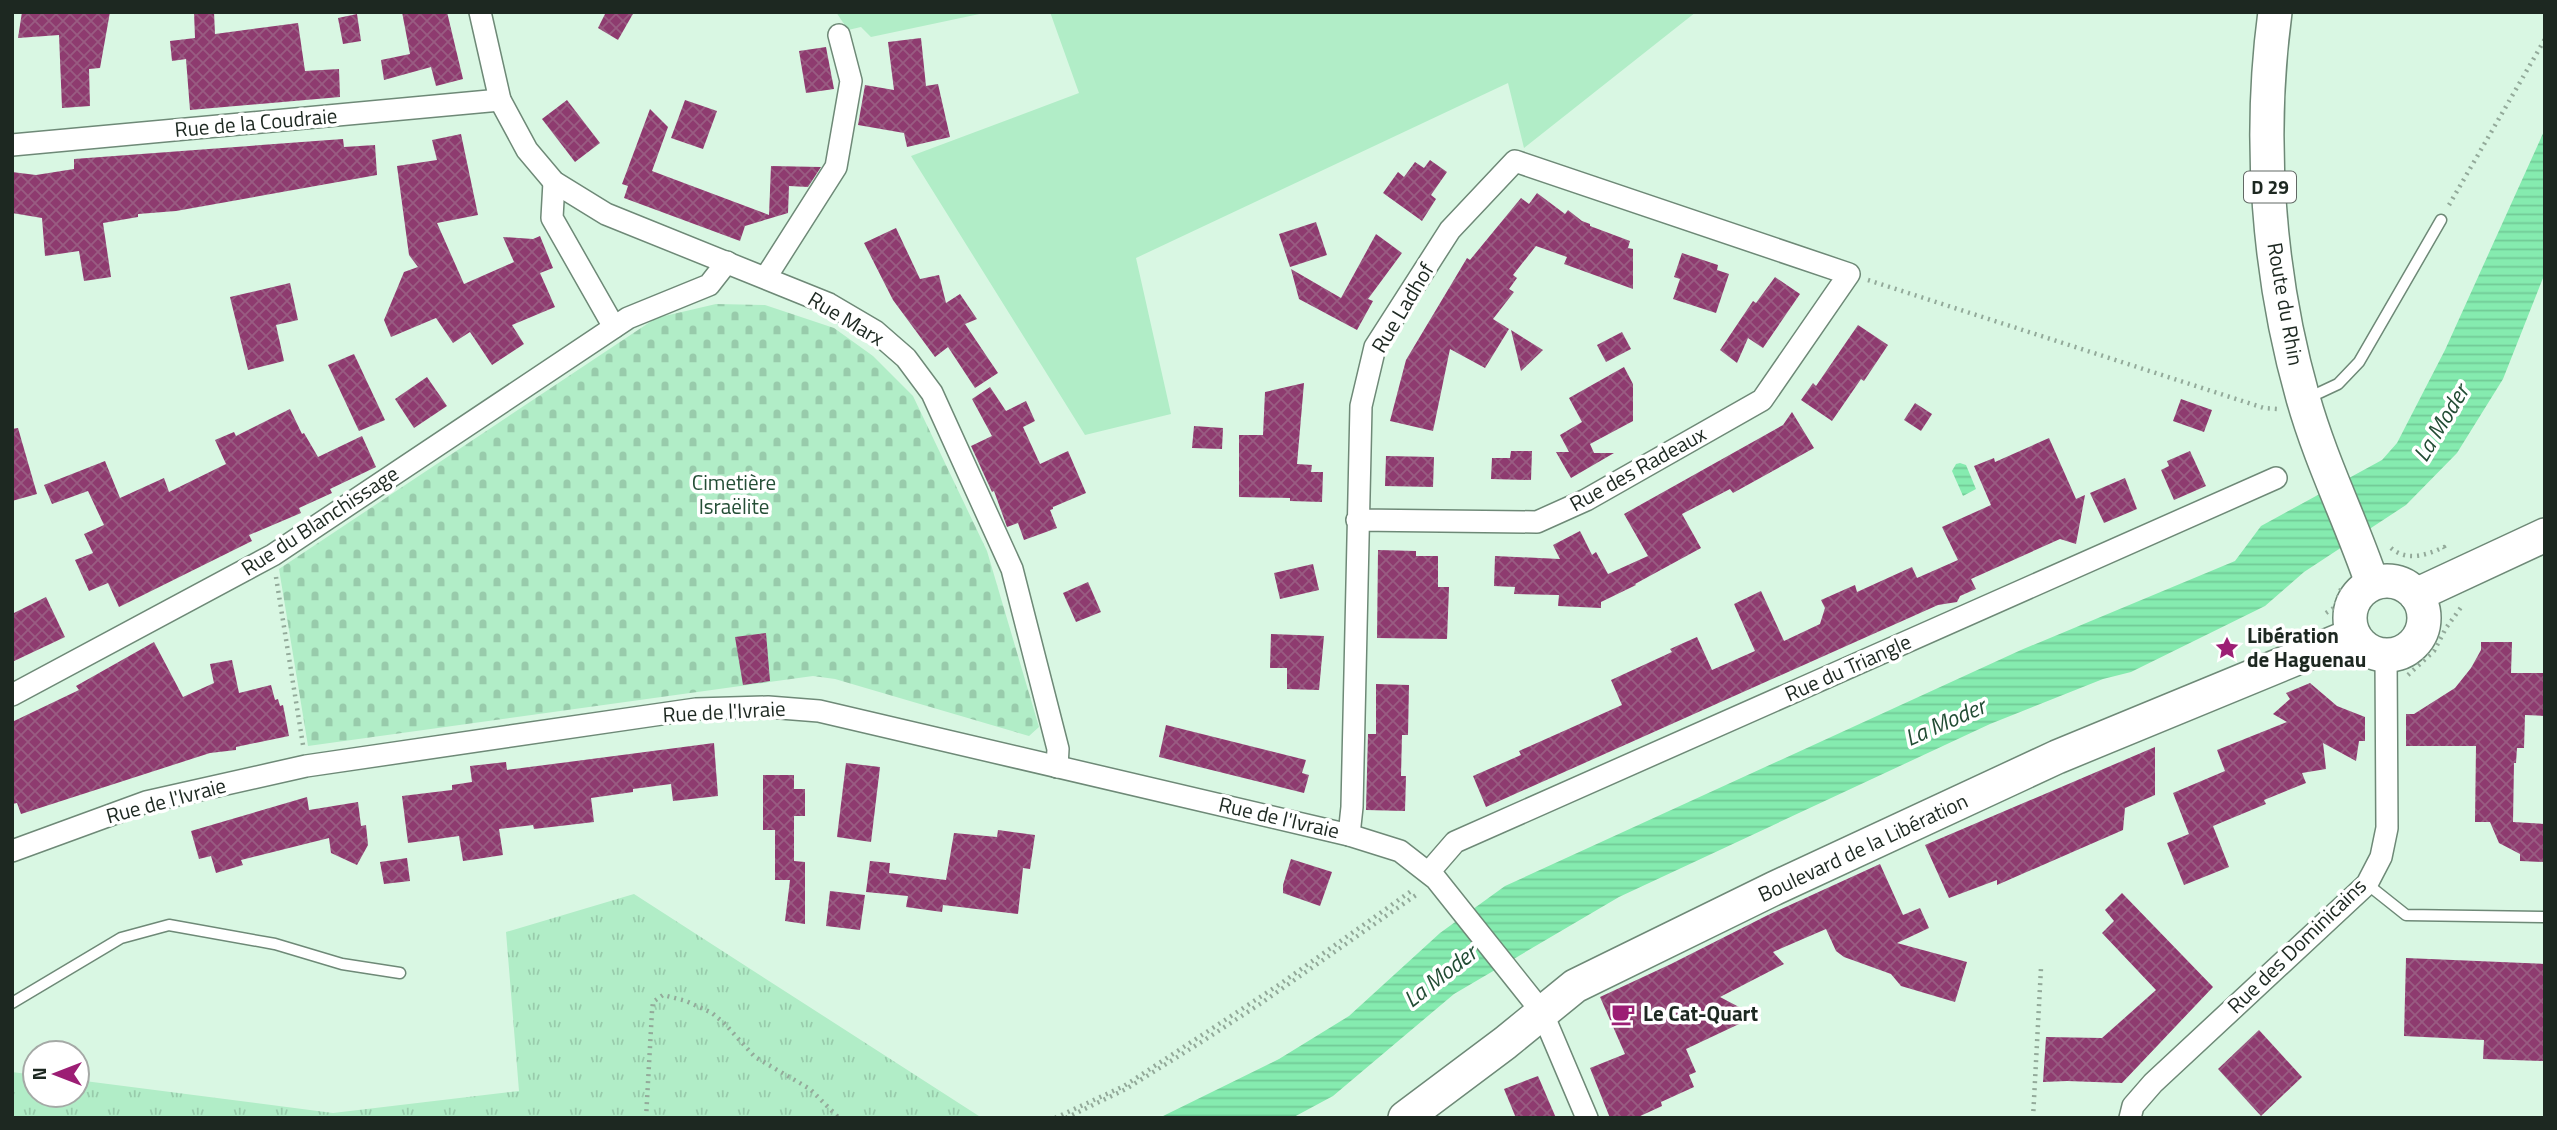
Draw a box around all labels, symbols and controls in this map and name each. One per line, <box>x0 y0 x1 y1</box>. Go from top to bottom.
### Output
street label: Rue de la Coudraie <box>173 99 339 145</box>
road number: D 29 <box>2244 172 2296 202</box>
street label: Route du Rhin <box>2259 240 2313 368</box>
street label: Rue Ladhof <box>1363 256 1442 359</box>
street label: Rue Marx <box>802 283 891 354</box>
water label: La Moder <box>2404 375 2479 468</box>
street label: Rue des Radeaux <box>1563 417 1712 519</box>
street label: Rue du Blanchissage <box>234 457 405 583</box>
park label: Cimetière Israëlite <box>692 466 776 522</box>
place label: Libération de Haguenau <box>2247 619 2366 675</box>
street label: Rue du Triangle <box>1779 625 1916 709</box>
place icon: Libération de Haguenau <box>2213 634 2241 662</box>
water label: La Moder <box>1899 687 1993 755</box>
street label: Rue de l'Ivraie <box>662 692 786 730</box>
street label: Rue de l'Ivraie <box>102 769 229 831</box>
street label: Boulevard de la Libération <box>1752 784 1973 910</box>
street label: Rue de l'Ivraie <box>1216 788 1343 846</box>
street label: Rue des Dominicains <box>2219 870 2373 1020</box>
water label: La Moder <box>1395 934 1486 1016</box>
place label: Le Cat-Quart <box>1643 997 1758 1029</box>
cafe icon: Le Cat-Quart <box>1609 1000 1637 1028</box>
north arrow <box>21 1039 91 1109</box>
text: N <box>24 1067 53 1081</box>

